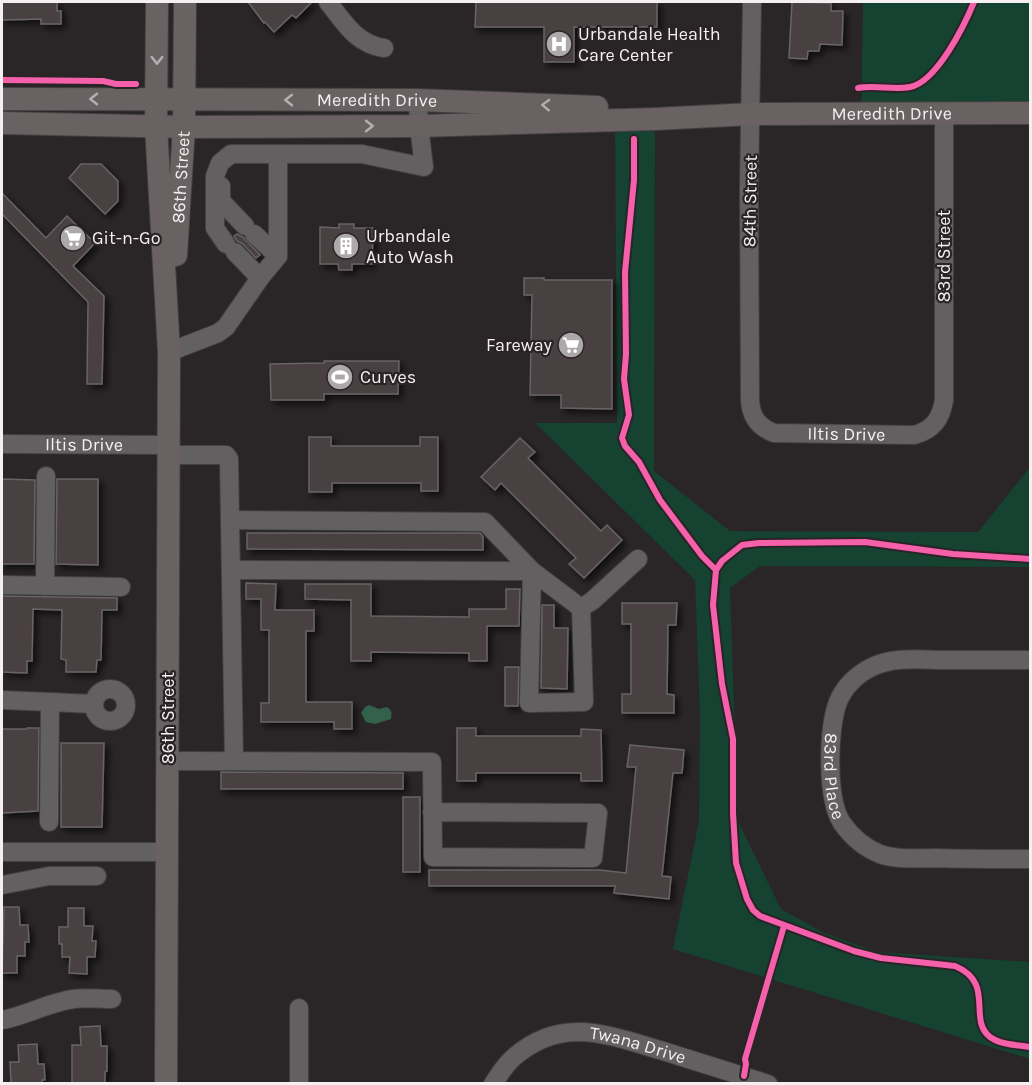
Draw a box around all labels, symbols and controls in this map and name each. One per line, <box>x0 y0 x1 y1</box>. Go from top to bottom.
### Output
place label: Urbandale Health Care Center <box>578 23 721 66</box>
hospital icon: Urbandale Health Care Center <box>544 29 574 59</box>
one-way arrow <box>151 55 163 64</box>
street label: Meredith Drive <box>317 89 438 112</box>
one-way arrow <box>89 93 98 105</box>
one-way arrow <box>284 94 293 106</box>
one-way arrow <box>542 99 551 112</box>
street label: Meredith Drive <box>832 102 952 125</box>
one-way arrow <box>364 120 373 132</box>
street label: 86th Street <box>167 130 195 224</box>
street label: 84th Street <box>738 154 762 247</box>
street label: 83rd Street <box>933 210 955 302</box>
supermarket icon: Git-n-Go <box>58 223 88 253</box>
place label: Urbandale Auto Wash <box>366 225 454 268</box>
place label: Git-n-Go <box>92 227 161 249</box>
building icon: Urbandale Auto Wash <box>331 231 361 261</box>
supermarket icon: Fareway <box>556 330 586 360</box>
place label: Fareway <box>486 334 553 356</box>
sports icon: Curves <box>325 362 355 392</box>
place label: Curves <box>360 366 416 388</box>
street label: Iltis Drive <box>807 422 886 446</box>
street label: Iltis Drive <box>45 433 123 456</box>
street label: 86th Street <box>157 671 179 764</box>
street label: 83rd Place <box>819 732 850 823</box>
street label: Twana Drive <box>589 1022 689 1069</box>

